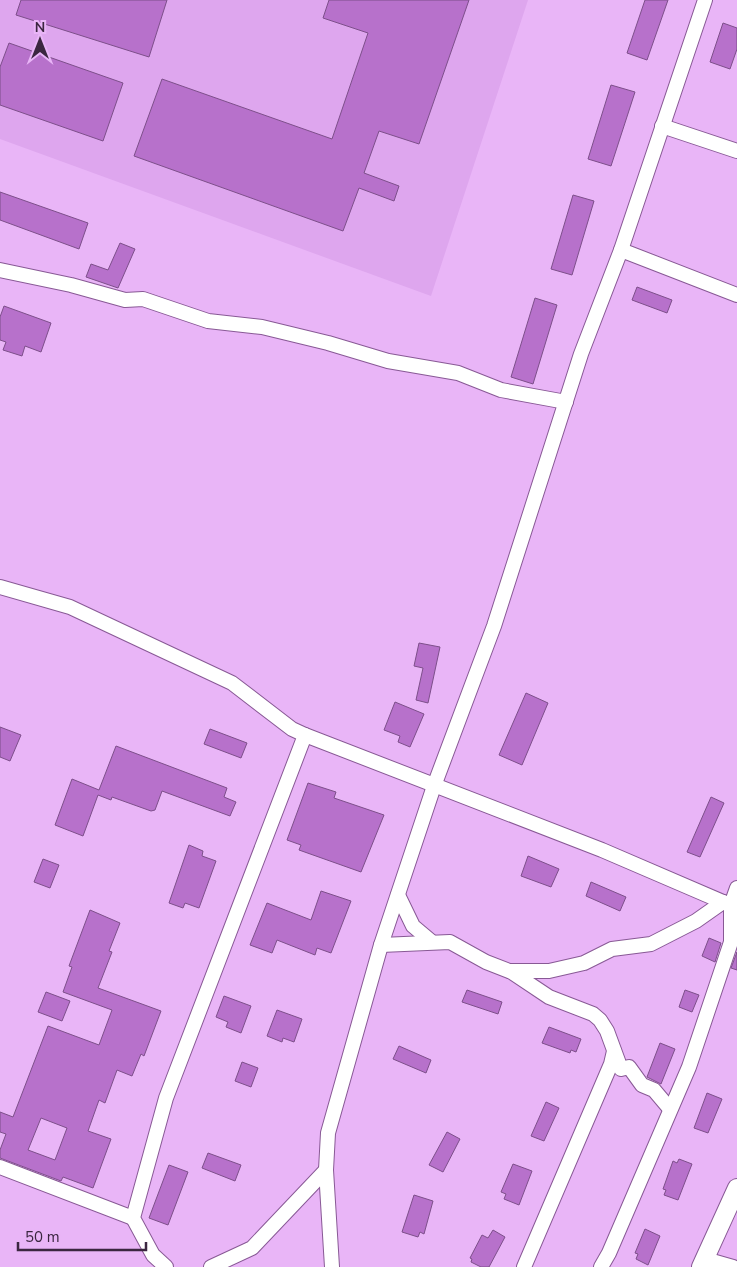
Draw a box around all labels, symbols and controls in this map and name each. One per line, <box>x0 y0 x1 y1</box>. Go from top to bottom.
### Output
north arrow <box>15 15 65 65</box>
text: N <box>35 18 45 37</box>
scale bar <box>18 1220 145 1252</box>
text: 50 m <box>25 1227 60 1247</box>

